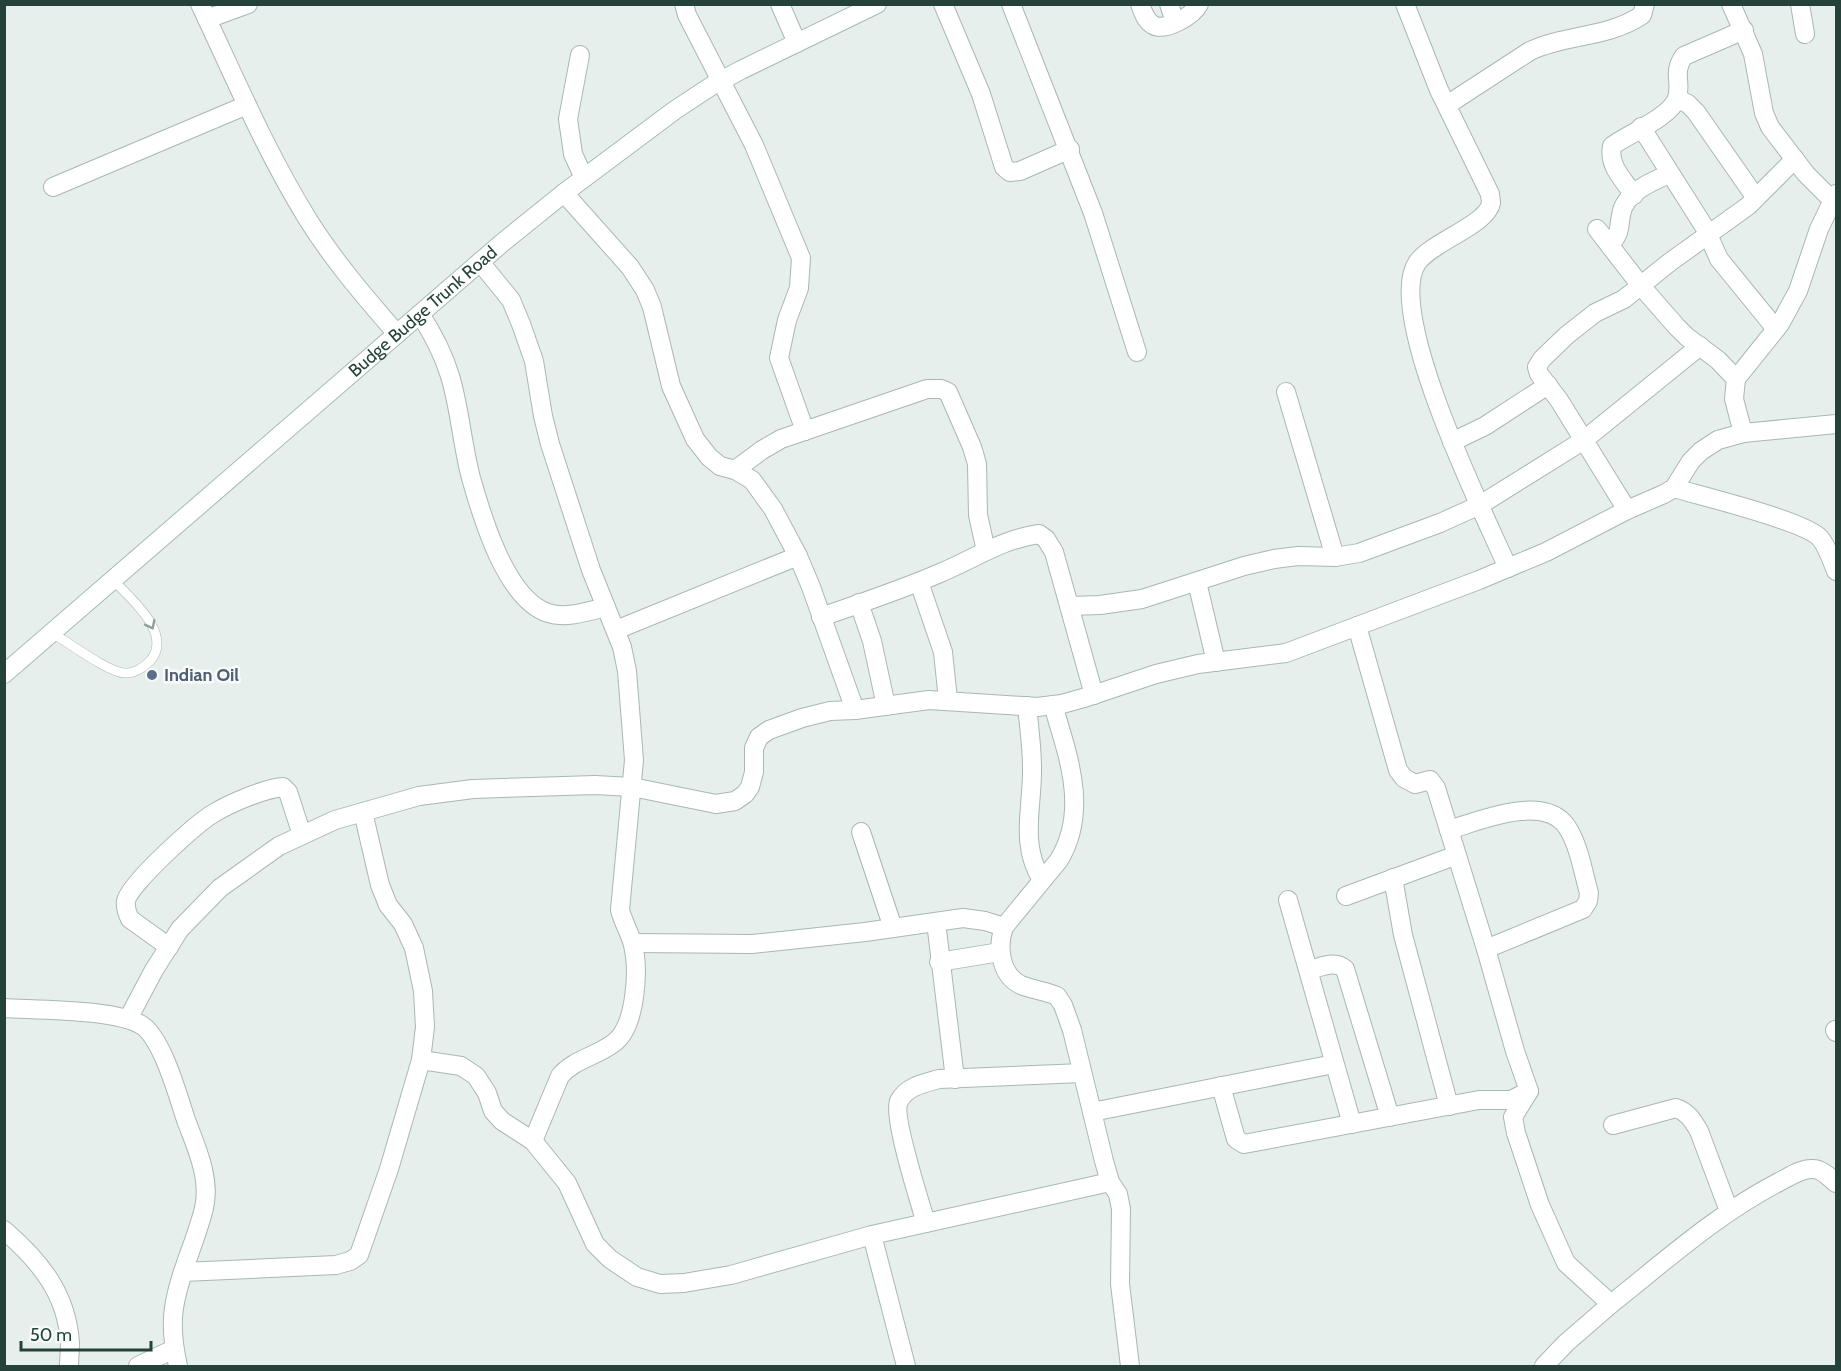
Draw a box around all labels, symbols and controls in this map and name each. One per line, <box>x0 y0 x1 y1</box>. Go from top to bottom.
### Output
street label: Budge Budge Trunk Road <box>344 241 502 382</box>
one-way arrow <box>143 618 155 629</box>
place label: Indian Oil <box>164 664 239 686</box>
marker: Indian Oil <box>145 668 159 682</box>
scale bar <box>21 1314 152 1352</box>
text: 50 m <box>30 1324 72 1346</box>

